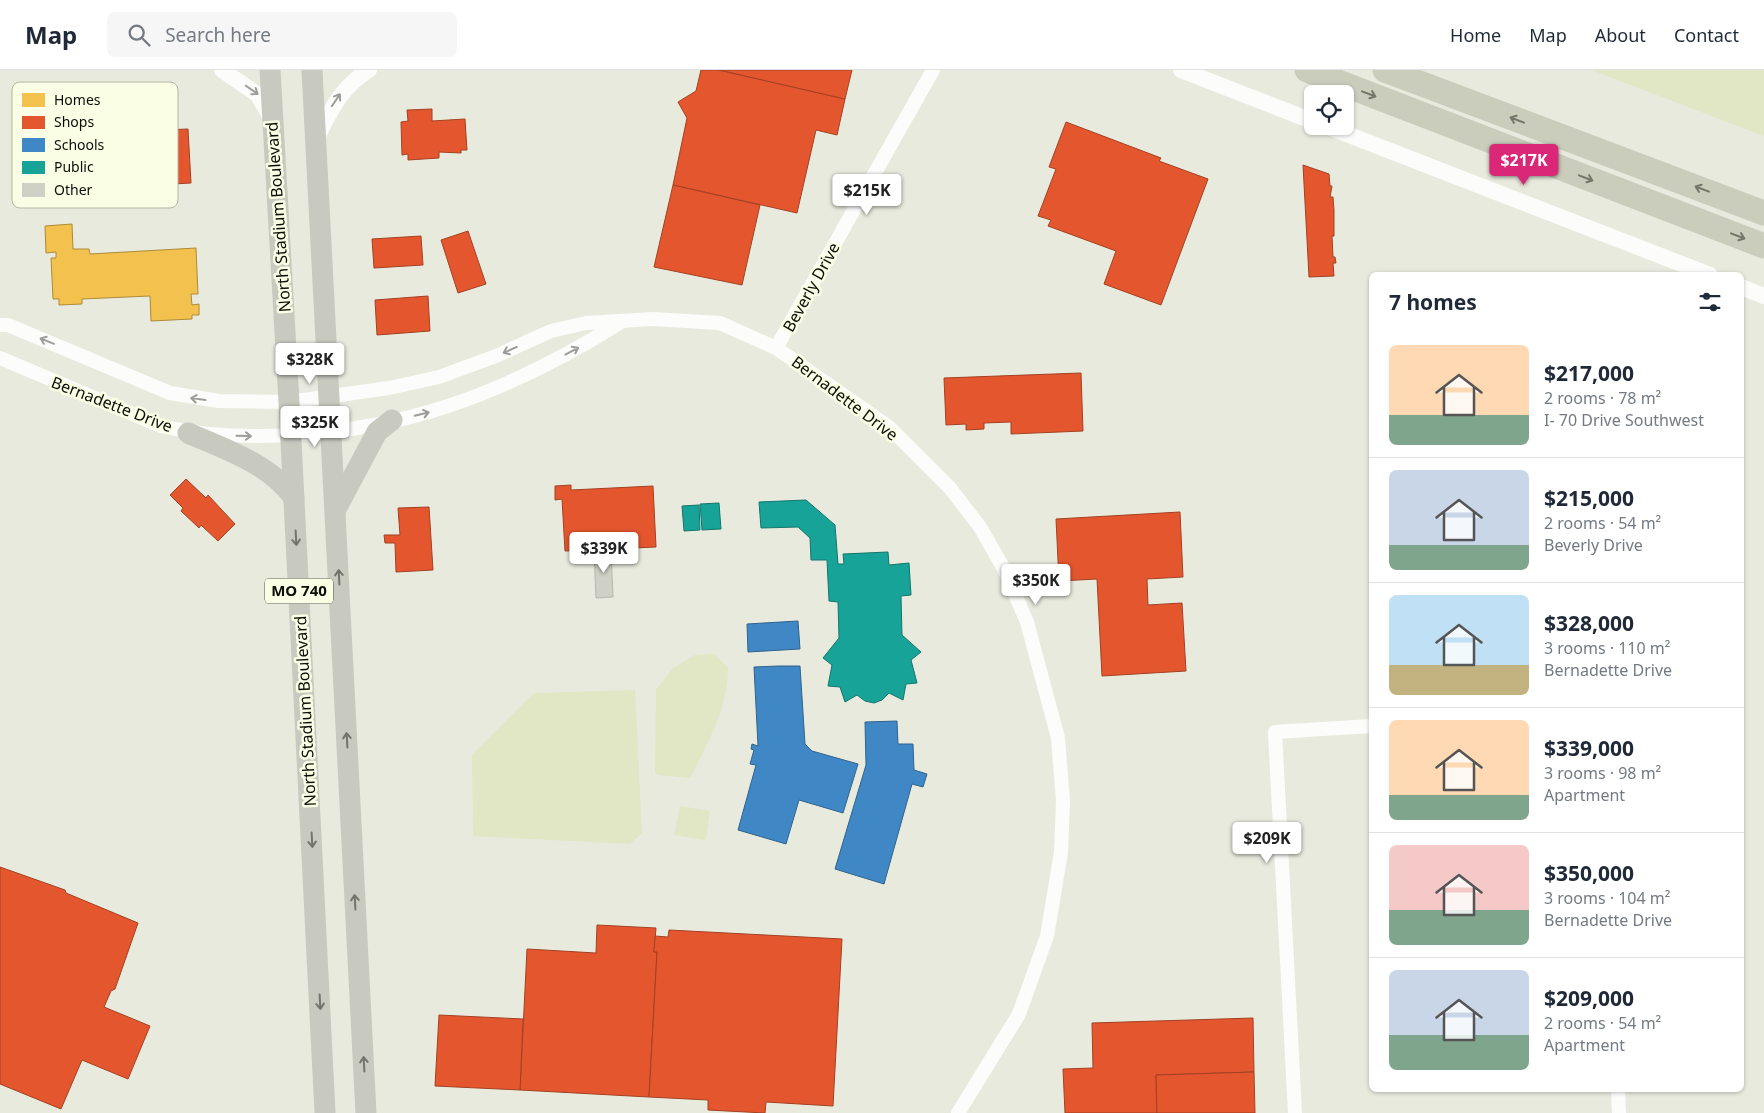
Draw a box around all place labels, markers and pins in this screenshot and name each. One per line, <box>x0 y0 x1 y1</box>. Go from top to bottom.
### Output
pin: $217K <box>1489 144 1559 186</box>
pin: $215K <box>832 174 902 216</box>
pin: $328K <box>275 342 345 385</box>
pin: $325K <box>280 406 350 448</box>
pin: $339K <box>569 532 639 574</box>
pin: $350K <box>1001 564 1071 606</box>
pin: $209K <box>1232 822 1302 864</box>

